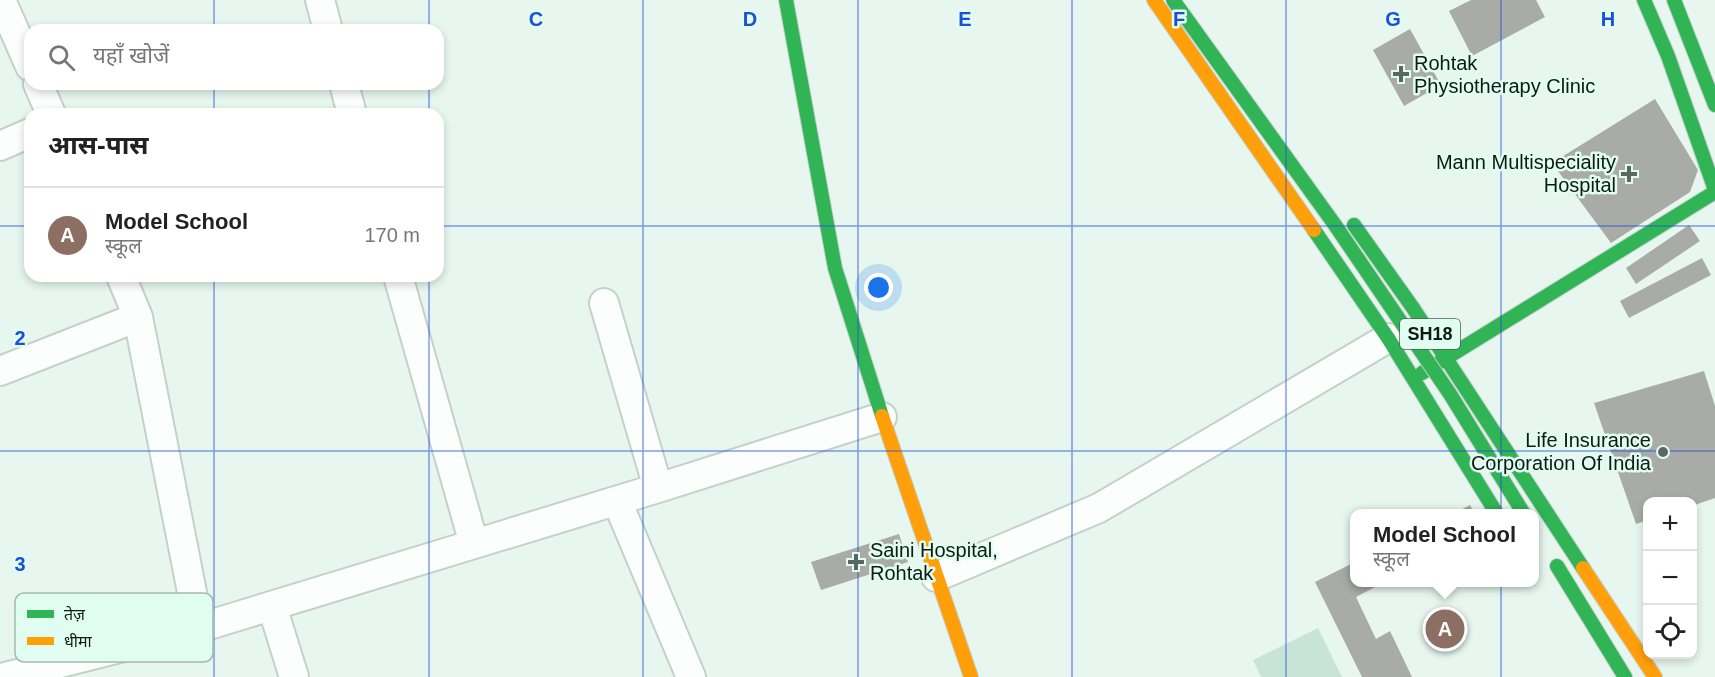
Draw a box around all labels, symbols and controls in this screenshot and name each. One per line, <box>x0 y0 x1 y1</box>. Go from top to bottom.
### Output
text: C <box>529 8 543 30</box>
text: D <box>743 8 757 30</box>
text: E <box>958 8 972 30</box>
text: F <box>1173 8 1185 30</box>
text: G <box>1385 8 1401 30</box>
text: H <box>1601 8 1615 30</box>
search box <box>24 24 444 90</box>
icon: search <box>45 41 78 74</box>
text: यहाँ खोजें <box>93 43 169 68</box>
place label: Rohtak Physiotherapy Clinic <box>1414 52 1595 97</box>
marker: Rohtak Physiotherapy Clinic <box>1392 65 1410 83</box>
text: आस-पास <box>48 130 148 160</box>
place label: Mann Multispeciality Hospital <box>1436 151 1616 196</box>
marker: Mann Multispeciality Hospital <box>1620 165 1638 183</box>
text: Model School <box>105 209 248 234</box>
text: A <box>60 224 75 246</box>
text: 170 m <box>364 224 420 246</box>
text: स्कूल <box>105 235 142 257</box>
your location <box>864 273 893 302</box>
road number: SH18 <box>1400 319 1460 349</box>
text: 2 <box>14 327 26 349</box>
place label: Life Insurance Corporation Of India <box>1471 429 1652 474</box>
marker: Life Insurance Corporation Of India <box>1656 445 1670 459</box>
map controls <box>1643 497 1697 659</box>
button: + <box>1643 497 1697 551</box>
popup <box>1350 509 1539 587</box>
text: Model School <box>1373 522 1516 547</box>
place label: Saini Hospital, Rohtak <box>870 539 998 584</box>
text: स्कूल <box>1373 548 1410 570</box>
button: − <box>1643 551 1697 605</box>
text: 3 <box>14 553 26 575</box>
marker: Saini Hospital, Rohtak <box>847 553 865 571</box>
legend <box>15 593 213 662</box>
text: तेज़ <box>64 605 86 623</box>
button: locate <box>1643 605 1697 659</box>
pin: A <box>1426 606 1464 652</box>
text: धीमा <box>64 633 93 650</box>

